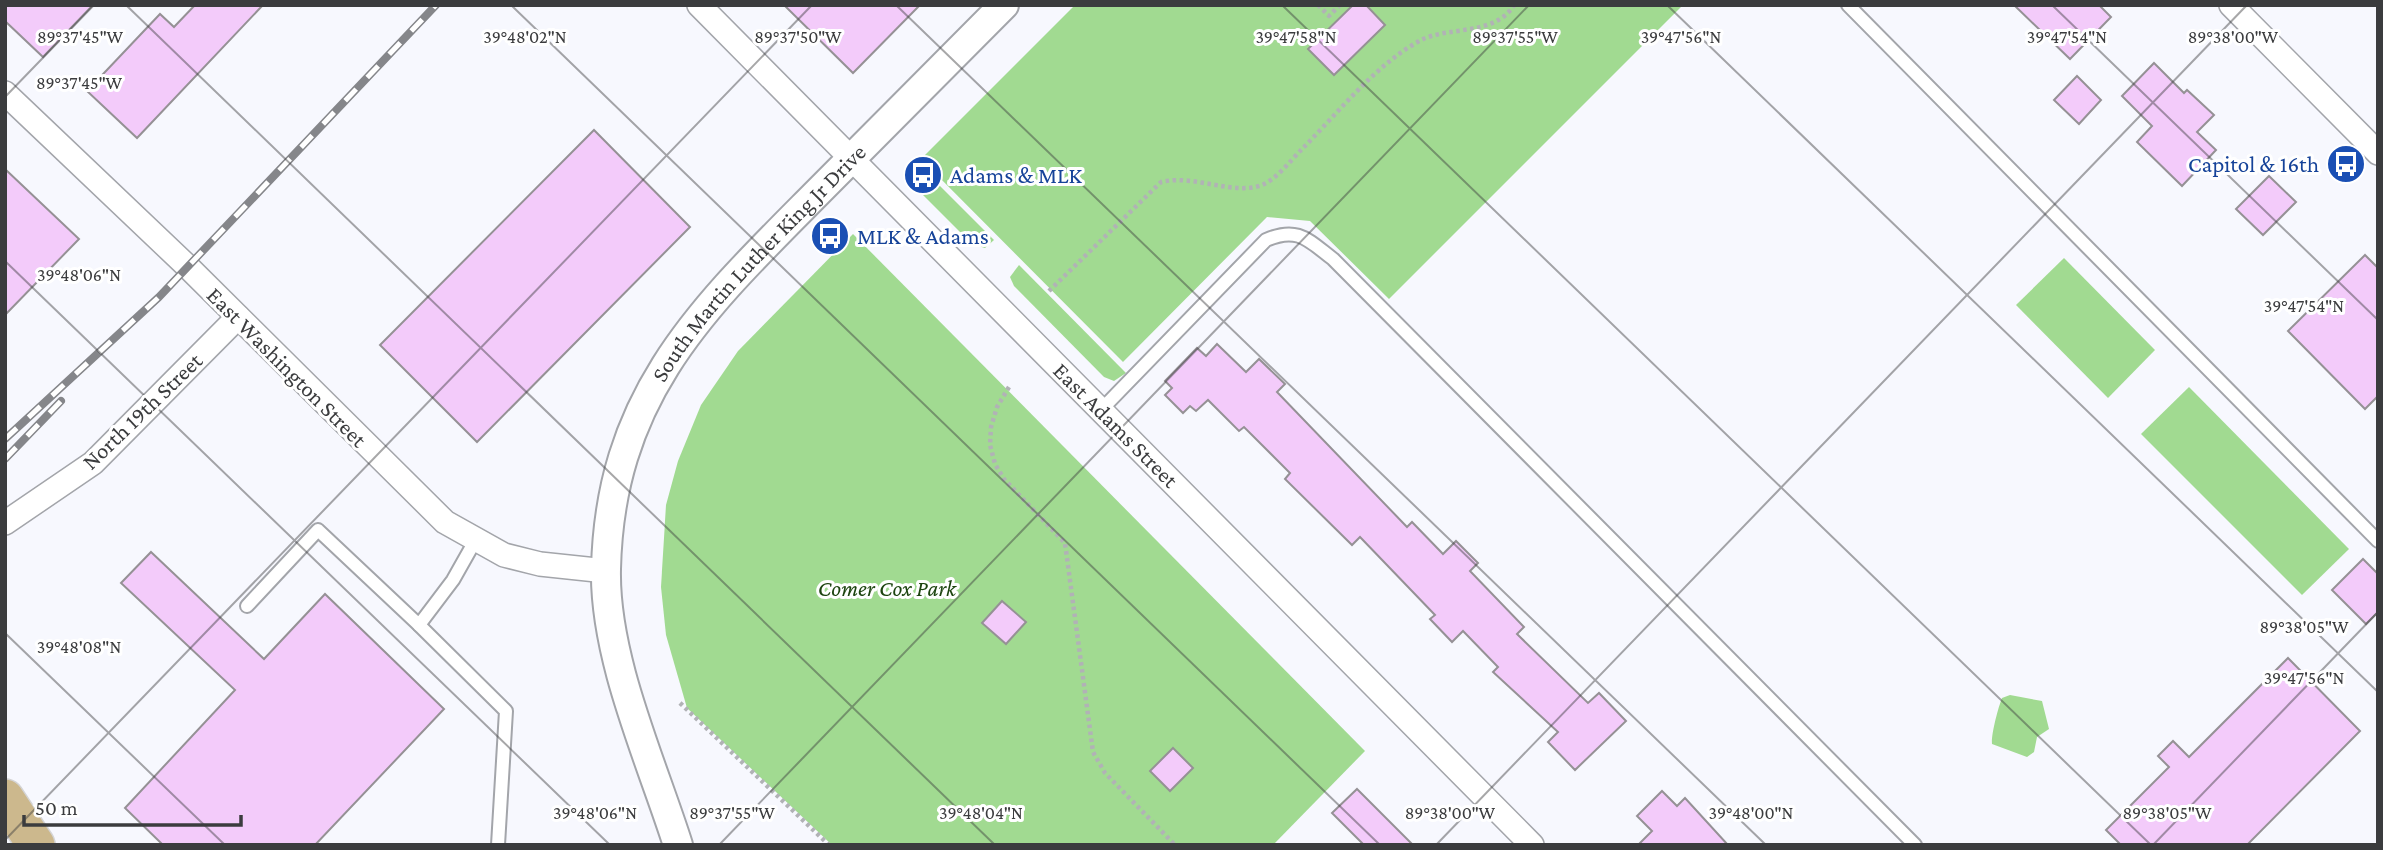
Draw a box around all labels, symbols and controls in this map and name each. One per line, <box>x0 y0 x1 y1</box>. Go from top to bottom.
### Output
text: 89°37'45"W <box>37 27 123 47</box>
text: 39°48'02"N <box>483 27 567 47</box>
text: 89°37'50"W <box>754 27 842 47</box>
text: 39°47'58"N <box>1255 27 1337 47</box>
text: 89°37'55"W <box>1472 27 1558 47</box>
text: 39°47'56"N <box>1641 27 1722 47</box>
text: 39°47'54"N <box>2027 27 2107 47</box>
text: 89°38'00"W <box>2188 27 2279 47</box>
text: 89°37'45"W <box>36 73 122 93</box>
street label: South Martin Luther King Jr Drive <box>646 139 871 386</box>
bus stop icon: Capitol & 16th <box>2325 143 2367 185</box>
place label: Capitol & 16th <box>2188 151 2319 177</box>
bus stop icon: Adams & MLK <box>902 154 944 196</box>
place label: Adams & MLK <box>950 162 1083 188</box>
bus stop icon: MLK & Adams <box>809 215 851 257</box>
place label: MLK & Adams <box>857 223 989 249</box>
text: 39°48'06"N <box>37 265 121 285</box>
street label: East Washington Street <box>202 282 373 453</box>
text: 39°47'54"N <box>2264 296 2344 316</box>
street label: North 19th Street <box>77 347 208 475</box>
street label: East Adams Street <box>1048 357 1184 493</box>
park label: Comer Cox Park <box>818 575 957 601</box>
text: 89°38'05"W <box>2260 617 2349 637</box>
text: 39°48'08"N <box>37 637 121 657</box>
text: 39°47'56"N <box>2264 668 2345 688</box>
scale bar <box>24 784 242 828</box>
text: 50 m <box>35 796 78 820</box>
text: 39°48'06"N <box>553 803 637 823</box>
text: 89°37'55"W <box>689 803 775 823</box>
text: 39°48'04"N <box>939 803 1023 823</box>
text: 89°38'00"W <box>1405 803 1496 823</box>
text: 39°48'00"N <box>1709 803 1794 823</box>
text: 89°38'05"W <box>2123 803 2212 823</box>

